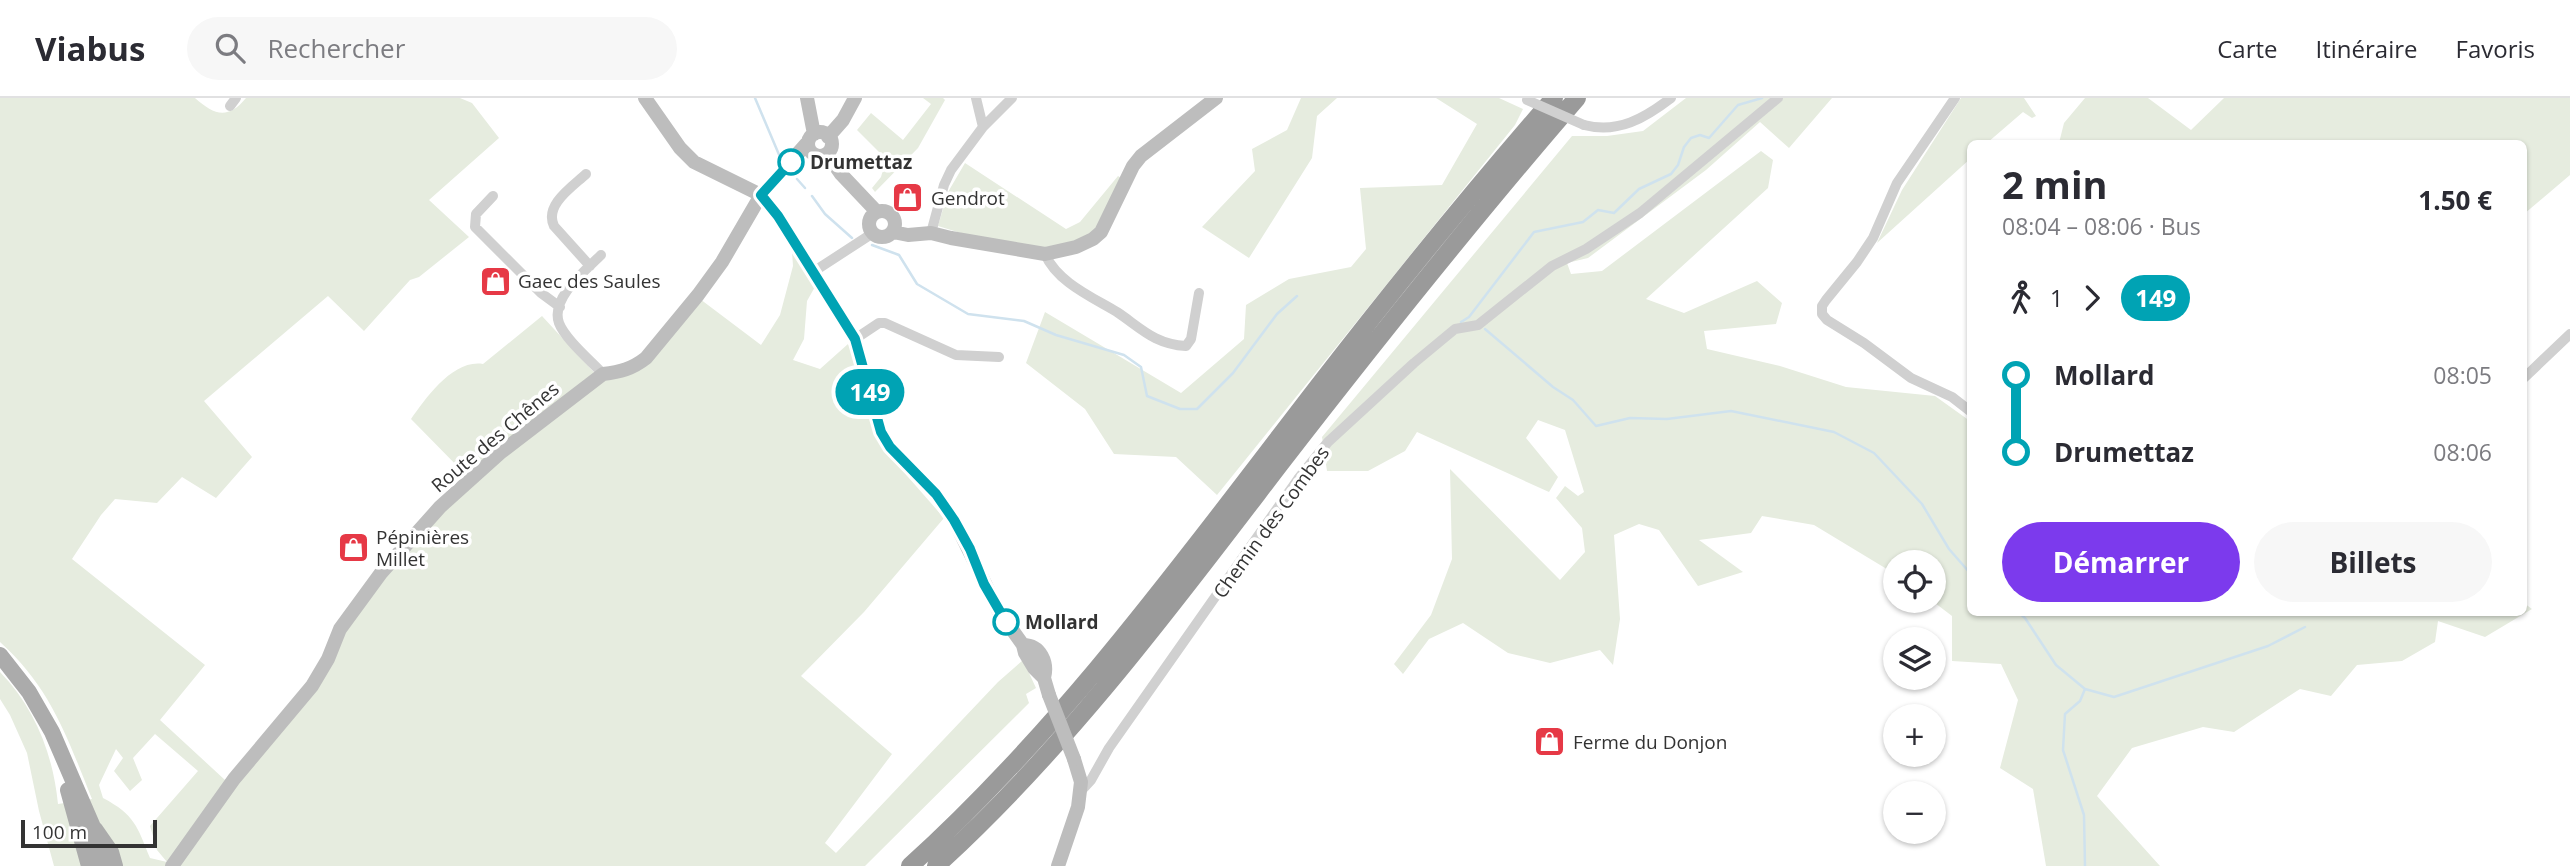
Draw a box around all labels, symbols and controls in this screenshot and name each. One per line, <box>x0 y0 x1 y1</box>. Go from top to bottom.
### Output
search box <box>187 17 677 80</box>
text: Viabus <box>35 26 145 71</box>
icon: search <box>211 29 249 67</box>
text: Rechercher <box>267 30 405 66</box>
text: Carte <box>2217 32 2278 65</box>
text: Itinéraire <box>2316 32 2418 65</box>
text: Favoris <box>2456 32 2535 65</box>
marker: Drumettaz <box>778 149 804 175</box>
place label: Drumettaz <box>810 149 912 175</box>
text: 2 min <box>2002 158 2107 210</box>
shop icon: Gendrot <box>891 181 925 215</box>
text: 1.50 € <box>2418 182 2492 218</box>
place label: Gendrot <box>931 185 1005 211</box>
text: 08:04 – 08:06 · Bus <box>2002 210 2201 242</box>
shop icon: Gaec des Saules <box>478 264 512 298</box>
place label: Gaec des Saules <box>518 268 661 294</box>
icon: walk <box>2002 279 2040 317</box>
icon: forward <box>2073 279 2111 317</box>
text: 149 <box>2135 281 2176 314</box>
text: 1 <box>2050 282 2063 314</box>
text: Mollard <box>2054 357 2154 393</box>
text: 08:05 <box>2433 359 2492 391</box>
line badge: 149 <box>830 369 910 415</box>
text: 149 <box>849 375 891 408</box>
street label: Route des Chênes <box>426 376 564 498</box>
text: Drumettaz <box>2054 434 2194 470</box>
text: 08:06 <box>2433 436 2492 468</box>
street label: Chemin des Combes <box>1207 441 1335 603</box>
button: Démarrer <box>2002 522 2240 602</box>
button: Billets <box>2254 522 2492 602</box>
place label: Pépinières Millet <box>376 524 469 572</box>
shop icon: Pépinières Millet <box>336 531 370 565</box>
map controls <box>1883 550 1946 844</box>
button: locate <box>1883 550 1946 613</box>
marker: Mollard <box>993 609 1019 635</box>
place label: Mollard <box>1025 609 1098 635</box>
button: layers <box>1883 627 1946 690</box>
button: + <box>1883 704 1946 767</box>
shop icon: Ferme du Donjon <box>1533 725 1567 759</box>
place label: Ferme du Donjon <box>1573 729 1727 755</box>
button: − <box>1883 781 1946 844</box>
scale bar <box>21 817 158 849</box>
text: 100 m <box>32 819 87 845</box>

